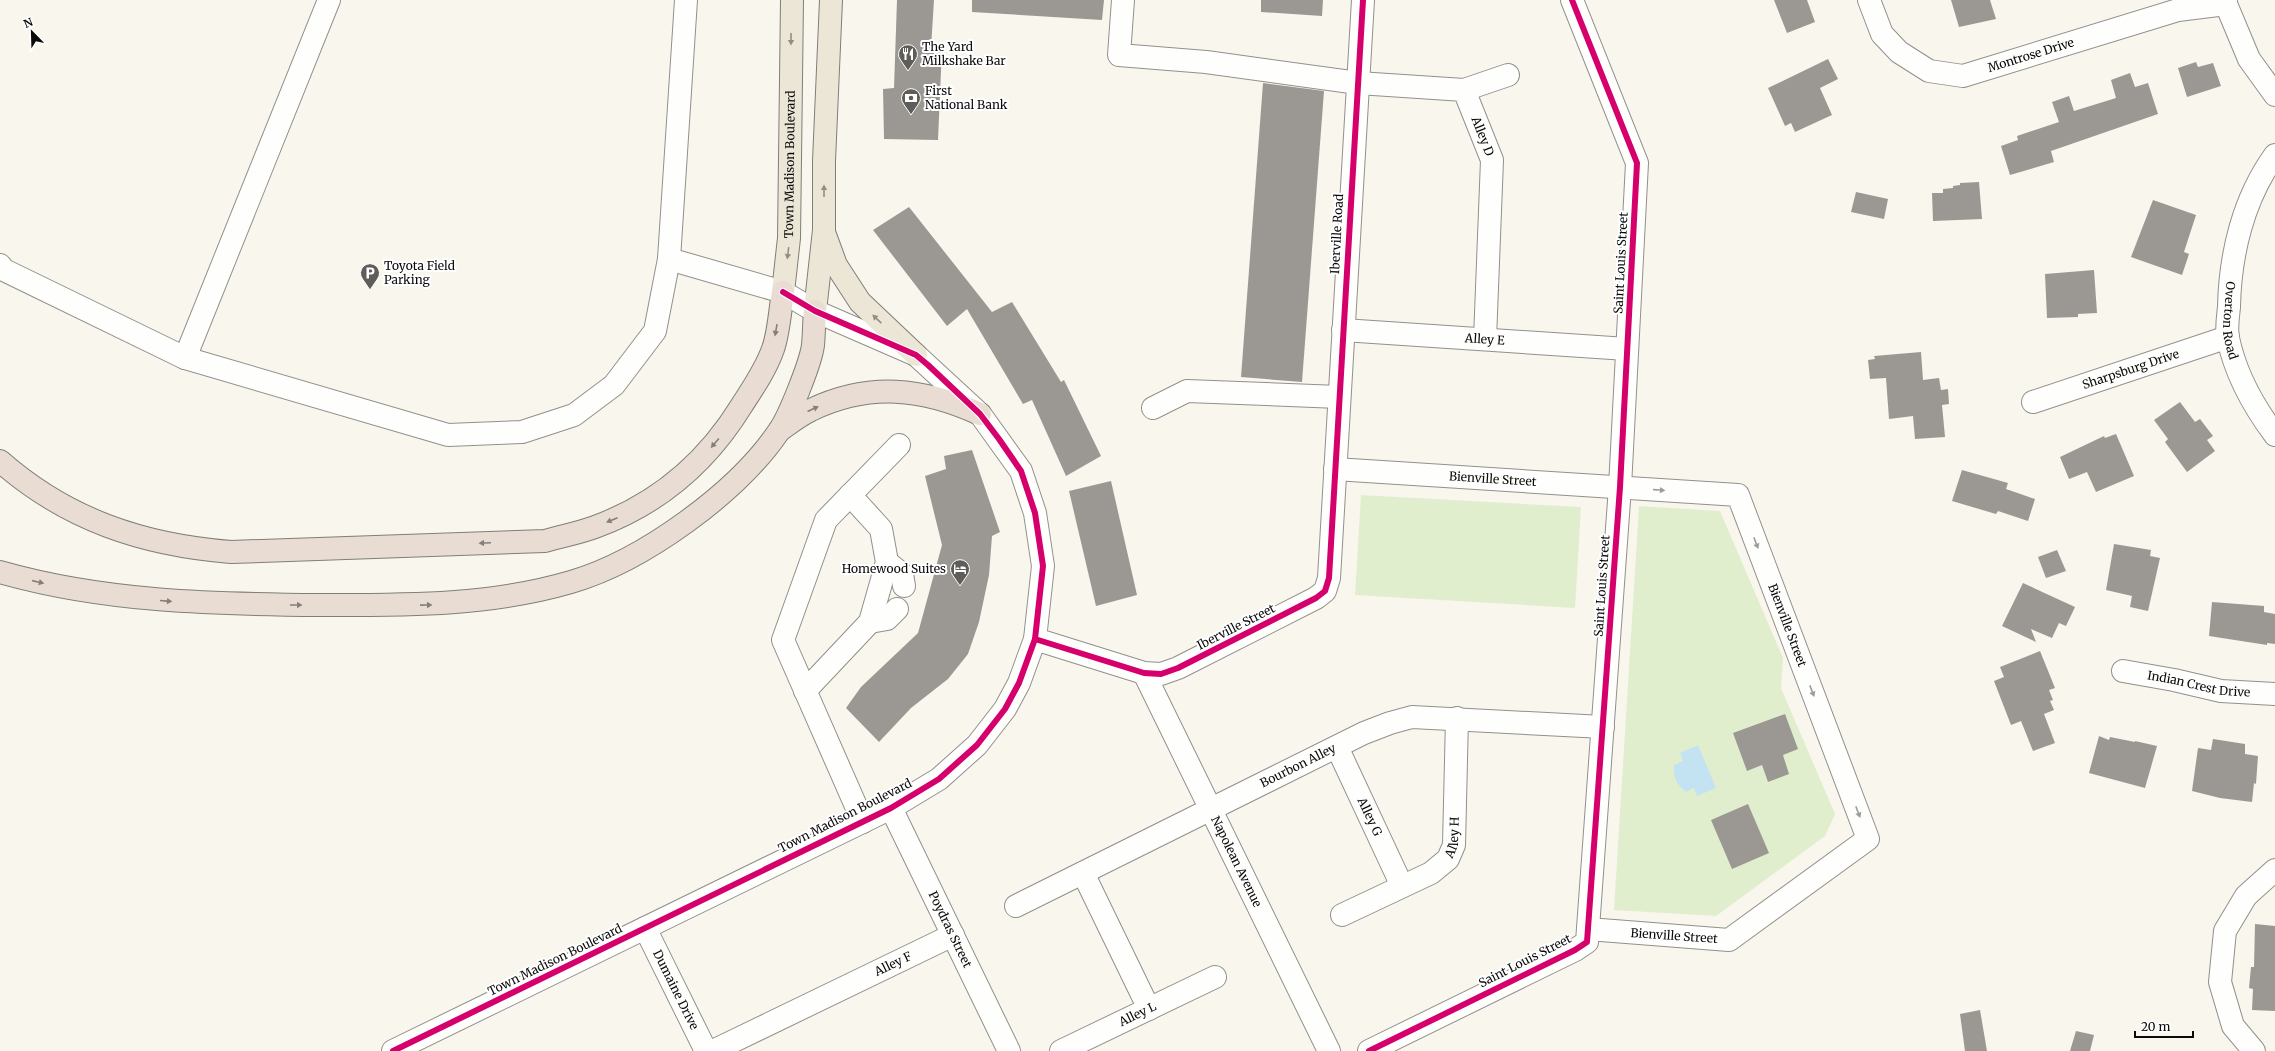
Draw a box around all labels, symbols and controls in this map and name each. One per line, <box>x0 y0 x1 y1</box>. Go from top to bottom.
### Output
north arrow <box>12 12 52 52</box>
text: N <box>21 15 35 31</box>
one-way arrow <box>788 33 795 45</box>
street label: Montrose Drive <box>1986 34 2076 75</box>
place label: The Yard Milkshake Bar <box>922 39 1006 68</box>
restaurant icon: The Yard Milkshake Bar <box>897 43 919 71</box>
place label: First National Bank <box>925 83 1008 112</box>
bank icon: First National Bank <box>900 87 922 115</box>
street label: Town Madison Boulevard <box>781 90 798 238</box>
street label: Alley D <box>1468 113 1498 158</box>
one-way arrow <box>821 184 827 197</box>
street label: Iberville Road <box>1327 193 1346 274</box>
street label: Saint Louis Street <box>1610 211 1631 314</box>
one-way arrow <box>784 247 791 259</box>
place label: Toyota Field Parking <box>384 258 455 287</box>
parking icon: Toyota Field Parking <box>359 262 381 290</box>
street label: Overton Road <box>2220 281 2241 361</box>
one-way arrow <box>872 314 882 324</box>
one-way arrow <box>773 324 779 336</box>
street label: Alley E <box>1463 330 1505 348</box>
street label: Sharpsburg Drive <box>2080 346 2181 392</box>
one-way arrow <box>808 406 819 412</box>
one-way arrow <box>710 438 719 448</box>
street label: Bienville Street <box>1449 468 1537 489</box>
one-way arrow <box>1653 486 1665 493</box>
one-way arrow <box>606 517 617 523</box>
street label: Saint Louis Street <box>1590 534 1613 637</box>
one-way arrow <box>1753 538 1759 550</box>
one-way arrow <box>479 540 491 547</box>
hotel icon: Homewood Suites <box>949 558 971 586</box>
place label: Homewood Suites <box>842 561 946 576</box>
one-way arrow <box>31 580 44 586</box>
street label: Bienville Street <box>1765 581 1810 669</box>
one-way arrow <box>160 597 172 604</box>
street label: Iberville Street <box>1194 600 1278 653</box>
one-way arrow <box>290 602 303 608</box>
one-way arrow <box>420 602 433 608</box>
street label: Indian Crest Drive <box>2146 667 2251 700</box>
one-way arrow <box>1809 685 1815 697</box>
street label: Bourbon Alley <box>1257 740 1338 790</box>
street label: Town Madison Boulevard <box>776 775 914 856</box>
street label: Alley G <box>1354 794 1386 839</box>
one-way arrow <box>1856 807 1862 819</box>
street label: Napolean Avenue <box>1208 813 1265 909</box>
street label: Alley H <box>1441 816 1462 861</box>
street label: Poydras Street <box>925 888 976 970</box>
street label: Town Madison Boulevard <box>485 920 624 999</box>
street label: Bienville Street <box>1630 925 1718 946</box>
street label: Saint Louis Street <box>1476 931 1574 990</box>
street label: Dumaine Drive <box>650 947 702 1032</box>
street label: Alley F <box>871 948 914 979</box>
street label: Alley L <box>1115 998 1159 1030</box>
scale bar <box>2135 1013 2193 1039</box>
text: 20 m <box>2141 1019 2170 1034</box>

